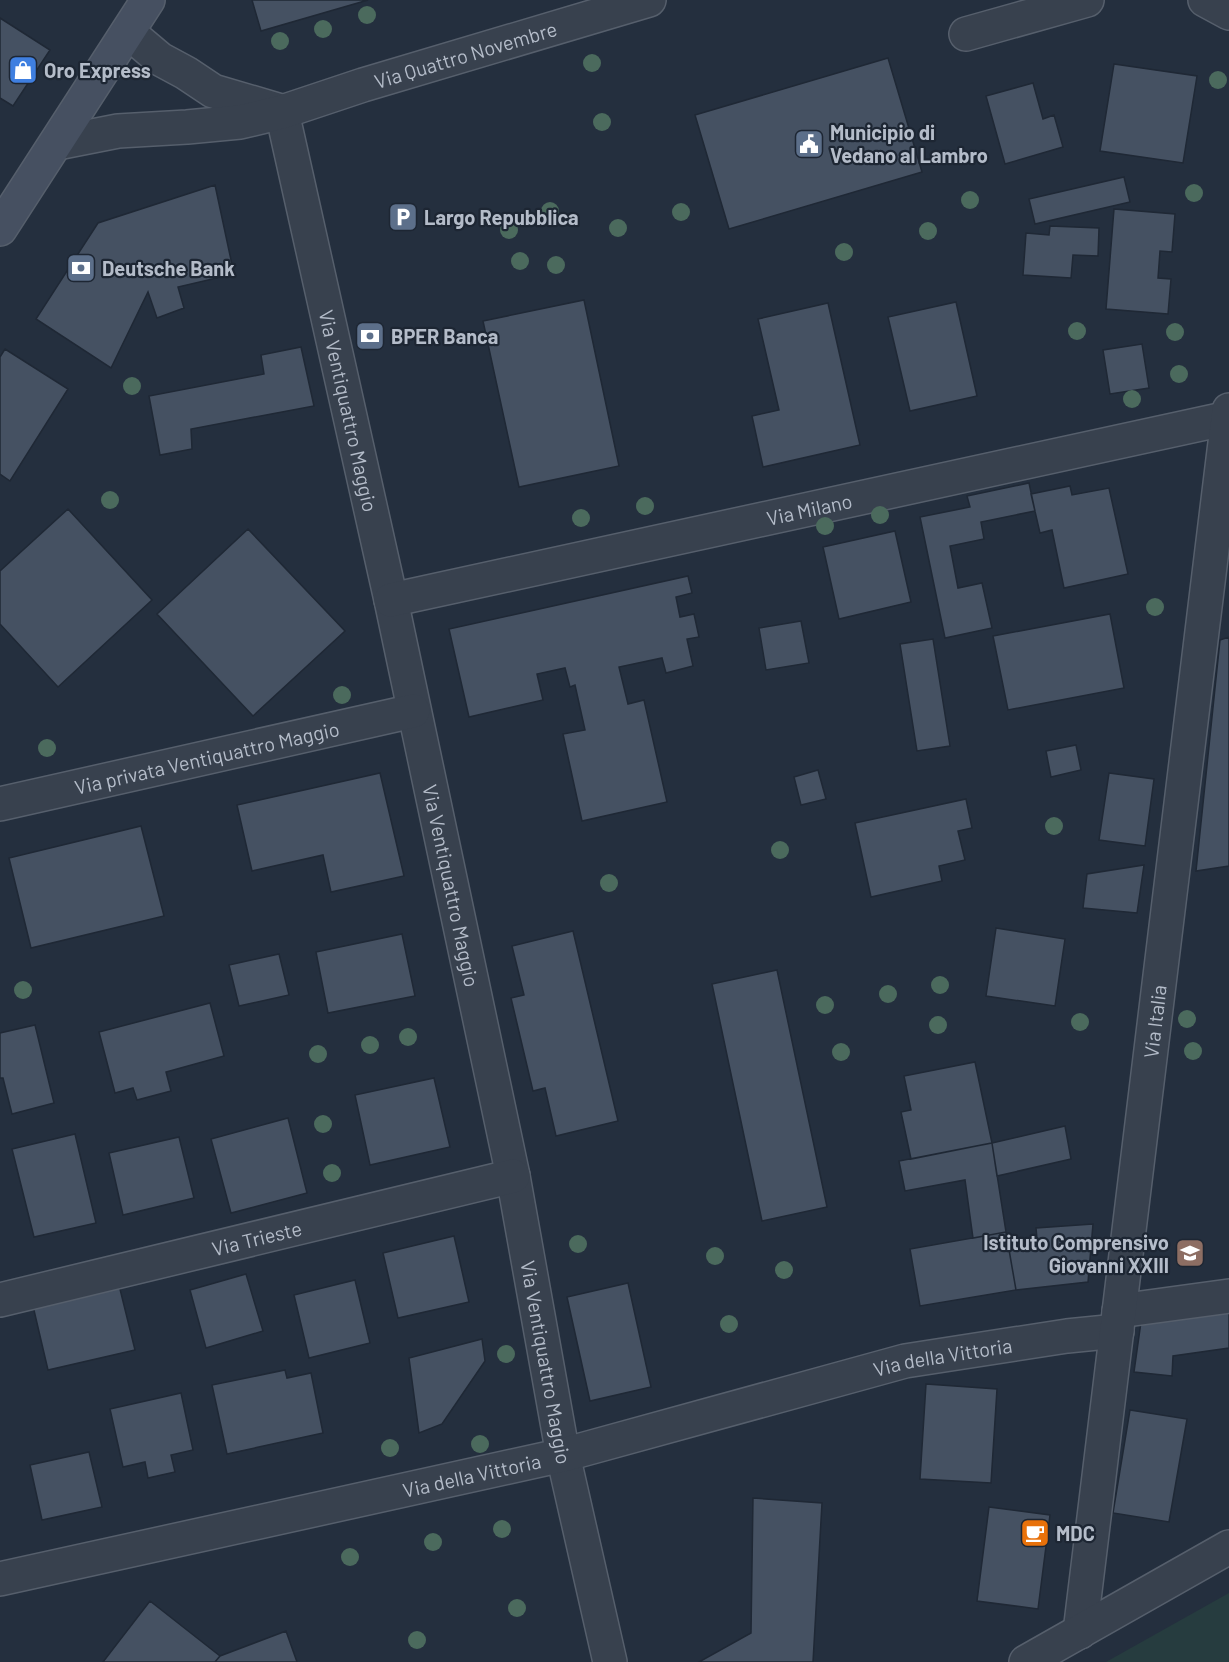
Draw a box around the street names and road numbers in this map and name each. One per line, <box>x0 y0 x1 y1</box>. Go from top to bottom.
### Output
street label: Via Quattro Novembre <box>371 16 560 93</box>
street label: Via Ventiquattro Maggio <box>315 307 383 514</box>
street label: Via Milano <box>764 488 854 530</box>
street label: Via privata Ventiquattro Maggio <box>72 716 342 799</box>
street label: Via Ventiquattro Maggio <box>418 782 485 989</box>
street label: Via Italia <box>1138 983 1171 1060</box>
street label: Via Trieste <box>209 1216 304 1260</box>
street label: Via Ventiquattro Maggio <box>516 1259 577 1466</box>
street label: Via della Vittoria <box>870 1333 1014 1381</box>
street label: Via della Vittoria <box>400 1448 543 1502</box>

